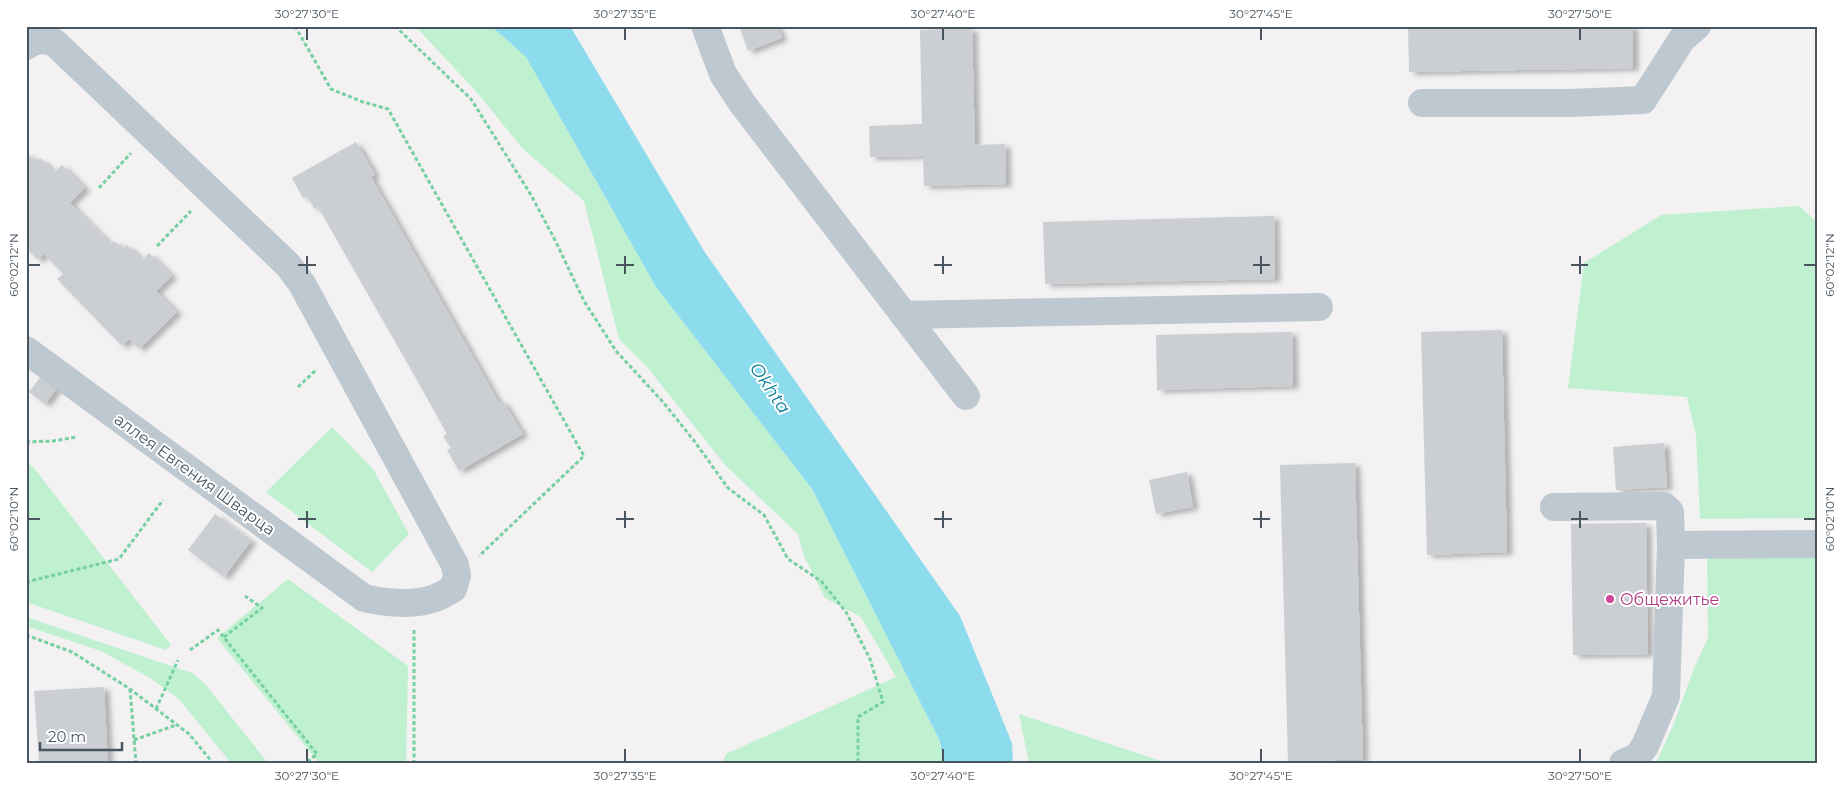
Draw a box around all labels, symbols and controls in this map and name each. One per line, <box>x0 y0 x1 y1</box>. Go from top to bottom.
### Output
text: 30°27'30"E <box>275 6 339 21</box>
text: 30°27'35"E <box>594 6 656 21</box>
text: 30°27'40"E <box>911 6 975 21</box>
text: 30°27'45"E <box>1229 6 1293 21</box>
text: 30°27'50"E <box>1548 6 1612 21</box>
text: 60°02'12"N <box>6 233 21 297</box>
text: 60°02'12"N <box>1822 233 1837 297</box>
water label: Okhta <box>745 358 795 418</box>
street label: аллея Евгения Шварца <box>111 410 279 539</box>
text: 60°02'10"N <box>6 487 21 551</box>
text: 60°02'10"N <box>1822 487 1837 551</box>
place label: Общежитье <box>1620 590 1719 609</box>
marker: Общежитье <box>1604 593 1616 605</box>
scale bar <box>40 719 122 751</box>
text: 20 m <box>48 727 86 746</box>
text: 30°27'30"E <box>275 768 339 783</box>
text: 30°27'35"E <box>594 768 656 783</box>
text: 30°27'40"E <box>911 768 975 783</box>
text: 30°27'45"E <box>1229 768 1293 783</box>
text: 30°27'50"E <box>1548 768 1612 783</box>

